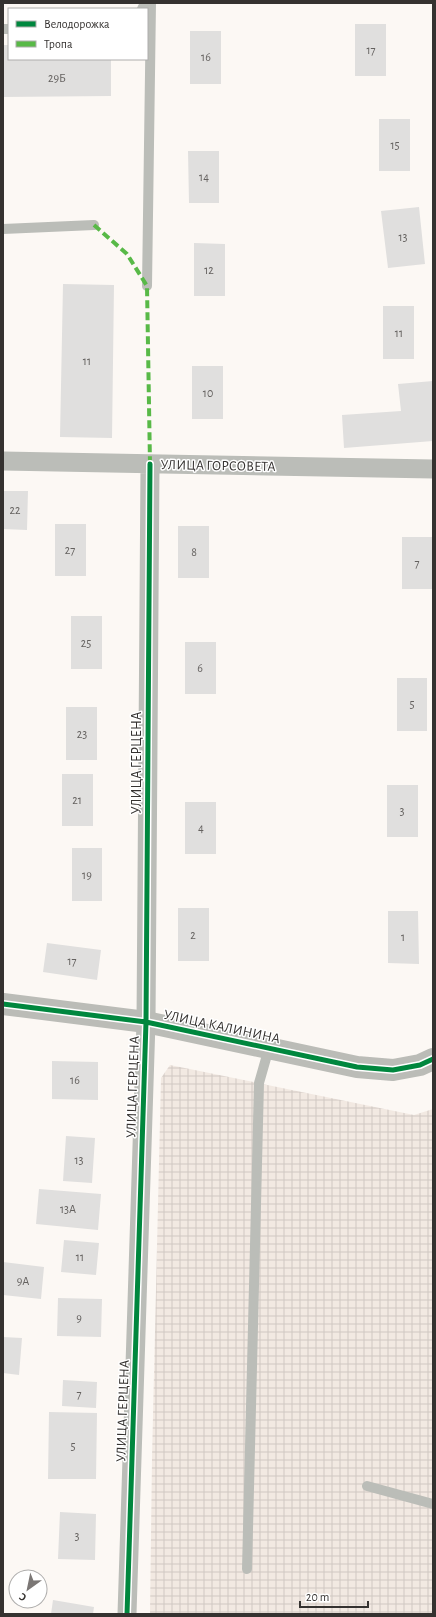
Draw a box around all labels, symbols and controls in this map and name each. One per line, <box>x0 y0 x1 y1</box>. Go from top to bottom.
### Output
legend <box>8 8 148 60</box>
text: Велодорожка <box>44 18 110 30</box>
text: Тропа <box>44 38 73 50</box>
house number: 17 <box>366 44 376 56</box>
house number: 16 <box>201 51 211 63</box>
house number: 29Б <box>48 72 66 84</box>
house number: 15 <box>390 139 400 151</box>
house number: 14 <box>199 171 209 183</box>
house number: 13 <box>398 231 408 243</box>
house number: 12 <box>204 264 214 276</box>
house number: 11 <box>395 327 403 339</box>
house number: 11 <box>83 355 91 367</box>
house number: 10 <box>203 387 213 399</box>
street label: УЛИЦА ГОРСОВЕТА <box>160 458 276 474</box>
house number: 22 <box>10 504 21 516</box>
house number: 27 <box>65 544 75 556</box>
house number: 8 <box>191 546 197 558</box>
house number: 7 <box>414 557 420 569</box>
house number: 25 <box>81 637 91 649</box>
house number: 6 <box>197 662 203 674</box>
house number: 5 <box>409 698 415 710</box>
street label: УЛИЦА ГЕРЦЕНА <box>130 712 144 814</box>
house number: 23 <box>77 728 87 740</box>
house number: 21 <box>72 794 82 806</box>
house number: 3 <box>400 805 405 817</box>
house number: 4 <box>198 822 204 834</box>
house number: 19 <box>82 869 92 881</box>
house number: 2 <box>190 929 196 941</box>
house number: 1 <box>401 931 405 943</box>
house number: 17 <box>67 955 77 967</box>
street label: УЛИЦА КАЛИНИНА <box>162 1008 281 1046</box>
street label: УЛИЦА ГЕРЦЕНА <box>124 1036 142 1138</box>
house number: 16 <box>70 1074 80 1086</box>
house number: 13 <box>74 1154 84 1166</box>
house number: 13А <box>60 1203 76 1215</box>
house number: 11 <box>76 1251 84 1263</box>
house number: 9А <box>17 1275 29 1287</box>
house number: 9 <box>76 1312 82 1324</box>
street label: УЛИЦА ГЕРЦЕНА <box>114 1360 132 1462</box>
house number: 7 <box>76 1388 82 1400</box>
house number: 5 <box>70 1440 76 1452</box>
house number: 3 <box>75 1530 80 1542</box>
north arrow <box>8 1569 48 1609</box>
scale bar <box>300 1583 368 1609</box>
text: С <box>17 1591 28 1603</box>
text: 20 m <box>306 1591 329 1603</box>

